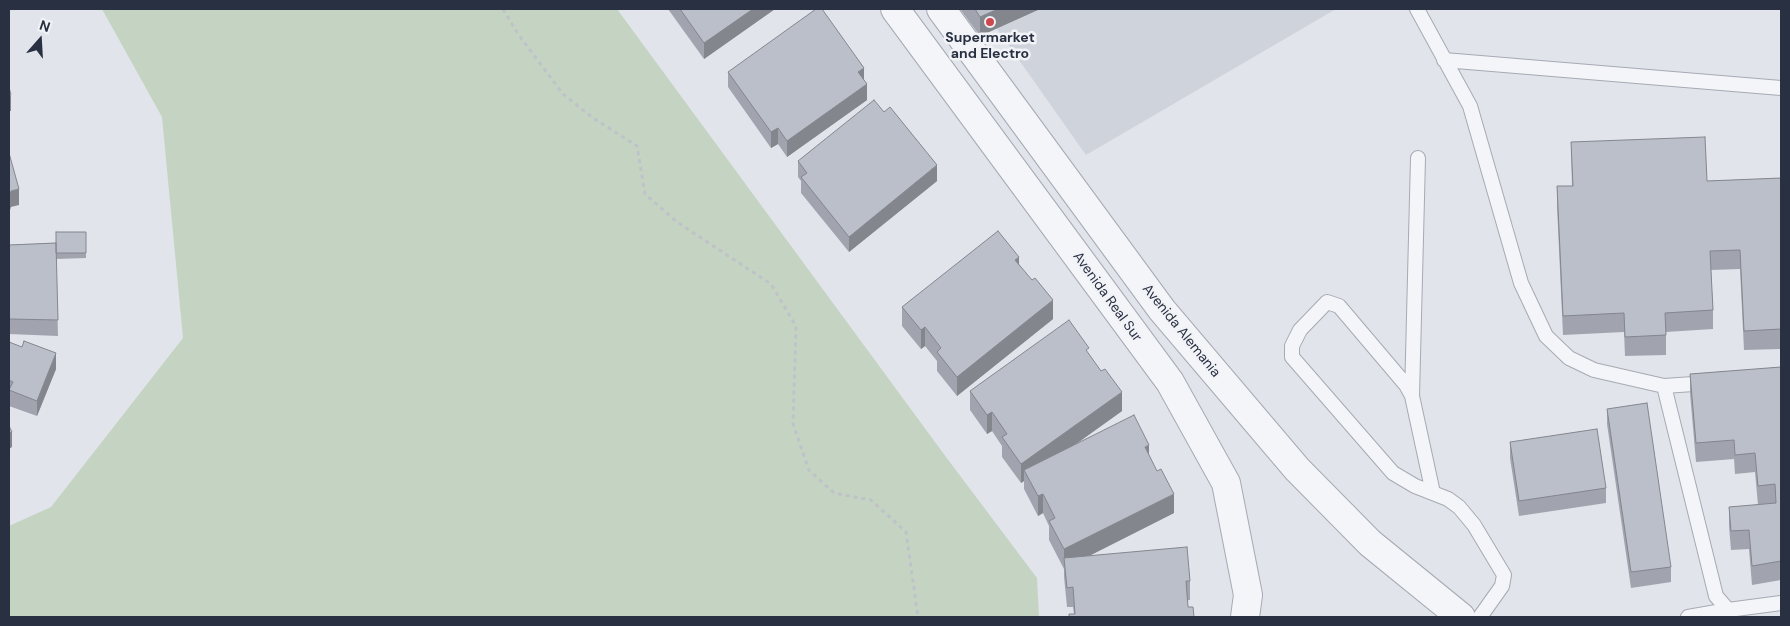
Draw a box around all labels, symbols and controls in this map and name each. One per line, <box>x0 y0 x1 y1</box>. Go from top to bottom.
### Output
north arrow <box>15 15 65 65</box>
text: N <box>37 16 53 36</box>
marker: Supermarket and Electro <box>984 16 996 28</box>
place label: Supermarket and Electro <box>945 30 1035 62</box>
street label: Avenida Real Sur <box>1069 249 1145 345</box>
street label: Avenida Alemania <box>1138 281 1224 381</box>

